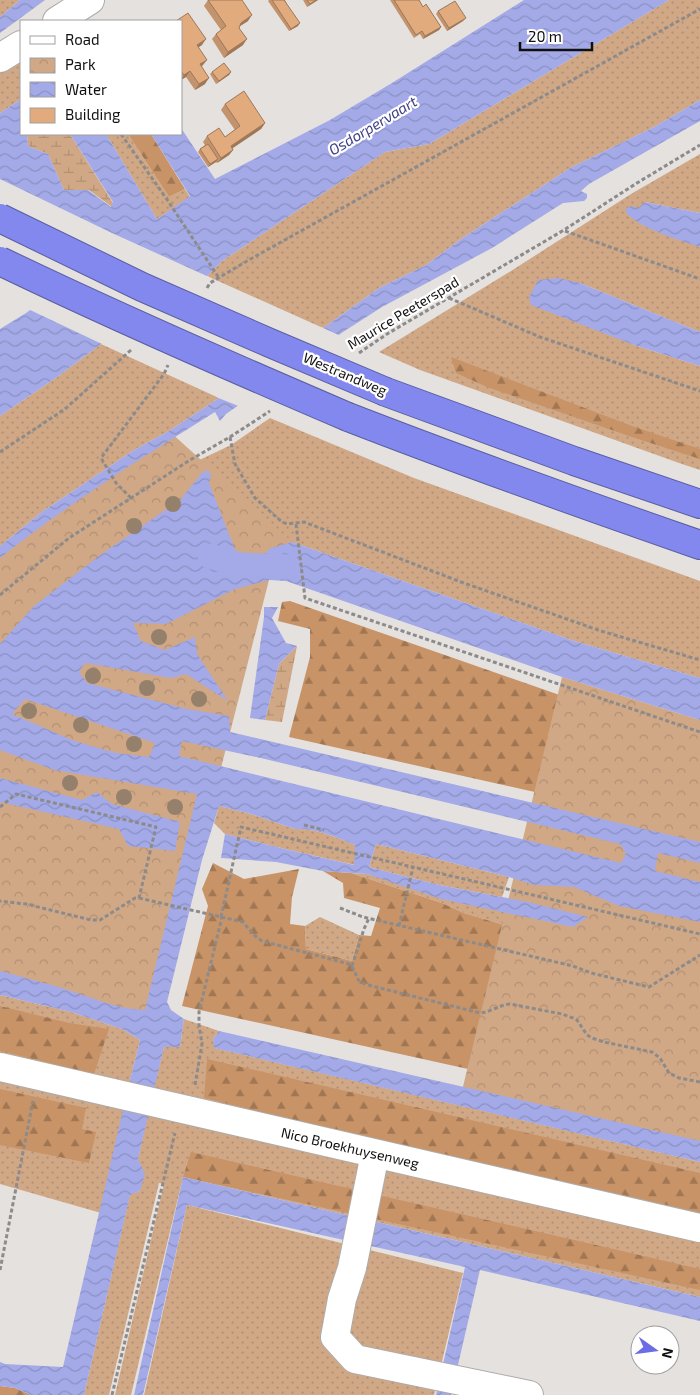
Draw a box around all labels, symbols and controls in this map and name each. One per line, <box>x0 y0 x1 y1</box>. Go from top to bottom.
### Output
legend <box>20 20 182 135</box>
scale bar <box>520 20 592 52</box>
text: 20 m <box>528 27 562 45</box>
text: Road <box>65 30 100 48</box>
text: Park <box>65 55 96 73</box>
text: Water <box>65 80 107 98</box>
water label: Osdorpervaart <box>325 91 420 159</box>
text: Building <box>65 105 121 123</box>
street label: Maurice Peeterspad <box>344 273 462 353</box>
street label: Westrandweg <box>301 348 390 399</box>
street label: Nico Broekhuysenweg <box>280 1123 421 1172</box>
north arrow <box>630 1325 680 1375</box>
text: N <box>659 1346 678 1360</box>

